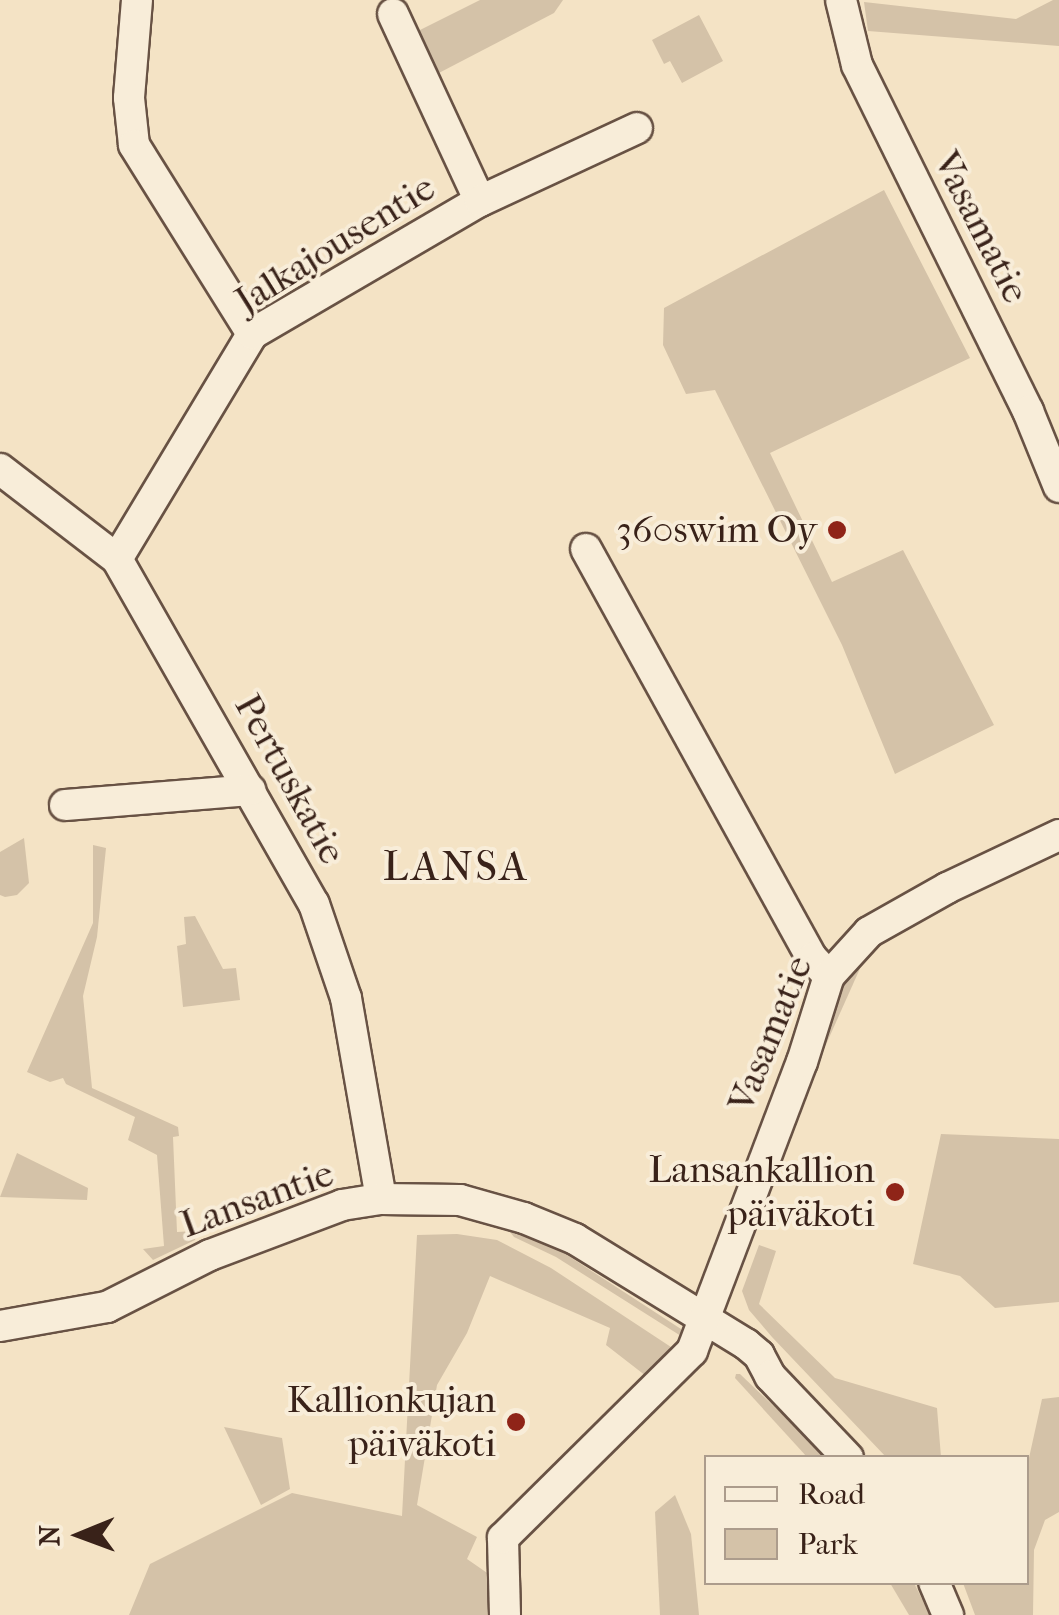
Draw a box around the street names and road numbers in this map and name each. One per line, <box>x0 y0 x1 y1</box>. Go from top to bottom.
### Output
street label: Vasamatie <box>923 144 1039 310</box>
street label: Jalkajousentie <box>227 165 443 323</box>
street label: Pertuskatie <box>225 686 355 872</box>
street label: Vasamatie <box>718 949 822 1119</box>
street label: Lansantie <box>174 1150 340 1248</box>

